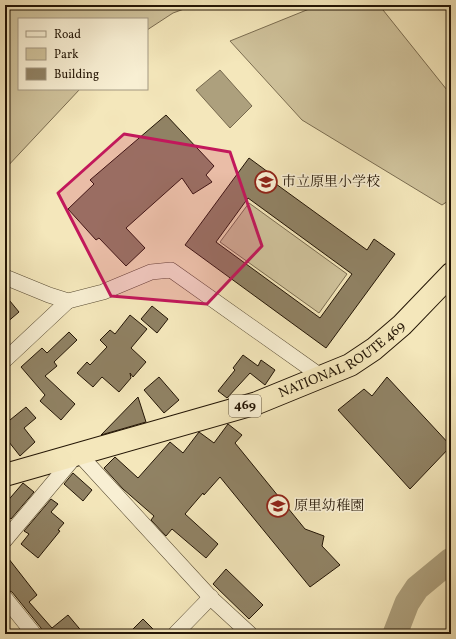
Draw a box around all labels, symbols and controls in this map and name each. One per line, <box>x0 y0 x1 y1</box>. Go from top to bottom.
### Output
legend <box>18 18 148 90</box>
text: Road <box>54 27 81 43</box>
text: Park <box>54 47 79 63</box>
text: Building <box>54 67 99 83</box>
school or university icon: 市立原里小学校 <box>253 169 279 195</box>
place label: 市立原里小学校 <box>282 173 380 192</box>
street label: NATIONAL ROUTE 469 <box>276 317 409 403</box>
road number: 469 <box>229 395 261 417</box>
school or university icon: 原里幼稚園 <box>265 493 291 519</box>
place label: 原里幼稚園 <box>294 497 364 516</box>

